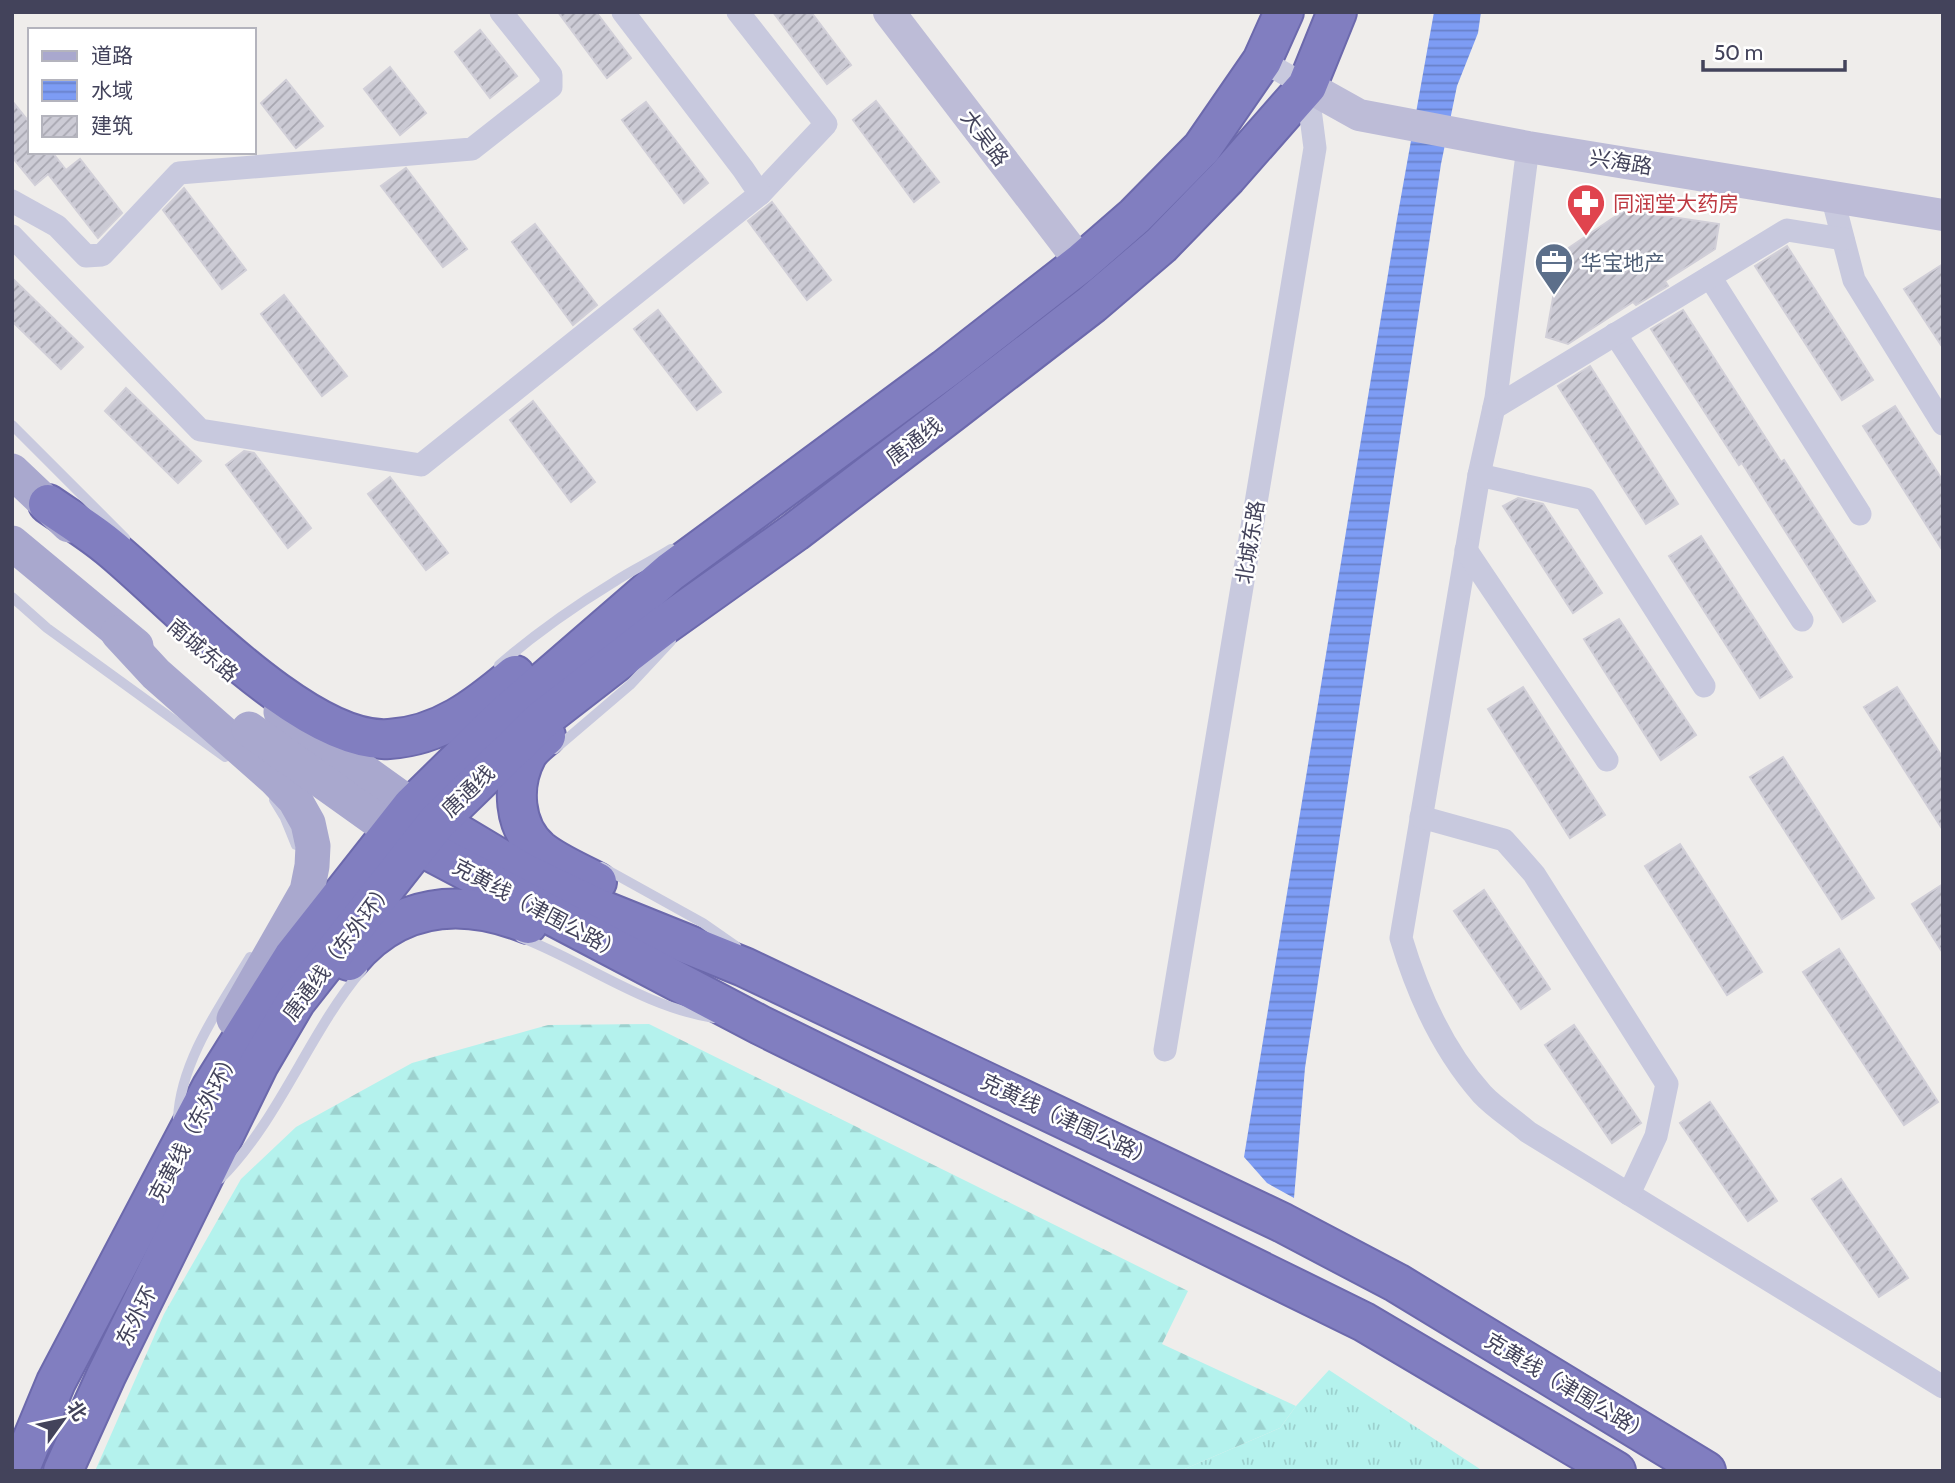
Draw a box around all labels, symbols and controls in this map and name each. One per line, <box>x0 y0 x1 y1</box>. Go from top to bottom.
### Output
legend <box>28 28 256 154</box>
scale bar <box>1703 28 1845 72</box>
text: 50 m <box>1714 40 1763 65</box>
text: 道路 <box>91 43 133 68</box>
text: 水域 <box>91 78 133 103</box>
street label: 大吴路 <box>956 105 1014 171</box>
text: 建筑 <box>91 113 133 138</box>
street label: 兴海路 <box>1588 145 1654 179</box>
pharmacy icon: 同润堂大药房 <box>1565 182 1607 237</box>
place label: 同润堂大药房 <box>1613 191 1739 216</box>
office icon: 华宝地产 <box>1533 241 1575 296</box>
place label: 华宝地产 <box>1581 250 1665 275</box>
street label: 唐通线 <box>881 412 947 470</box>
street label: 北城东路 <box>1231 499 1269 585</box>
street label: 南城东路 <box>163 613 243 687</box>
street label: 唐通线 <box>437 760 499 822</box>
street label: 克黄线（津围公路） <box>449 854 627 964</box>
street label: 唐通线（东外环） <box>277 876 399 1026</box>
street label: 克黄线（东外环） <box>144 1046 244 1206</box>
street label: 克黄线（津围公路） <box>977 1069 1159 1171</box>
street label: 东外环 <box>111 1282 161 1350</box>
street label: 克黄线（津围公路） <box>1481 1328 1655 1446</box>
north arrow <box>28 1385 98 1455</box>
text: 北 <box>62 1397 92 1425</box>

